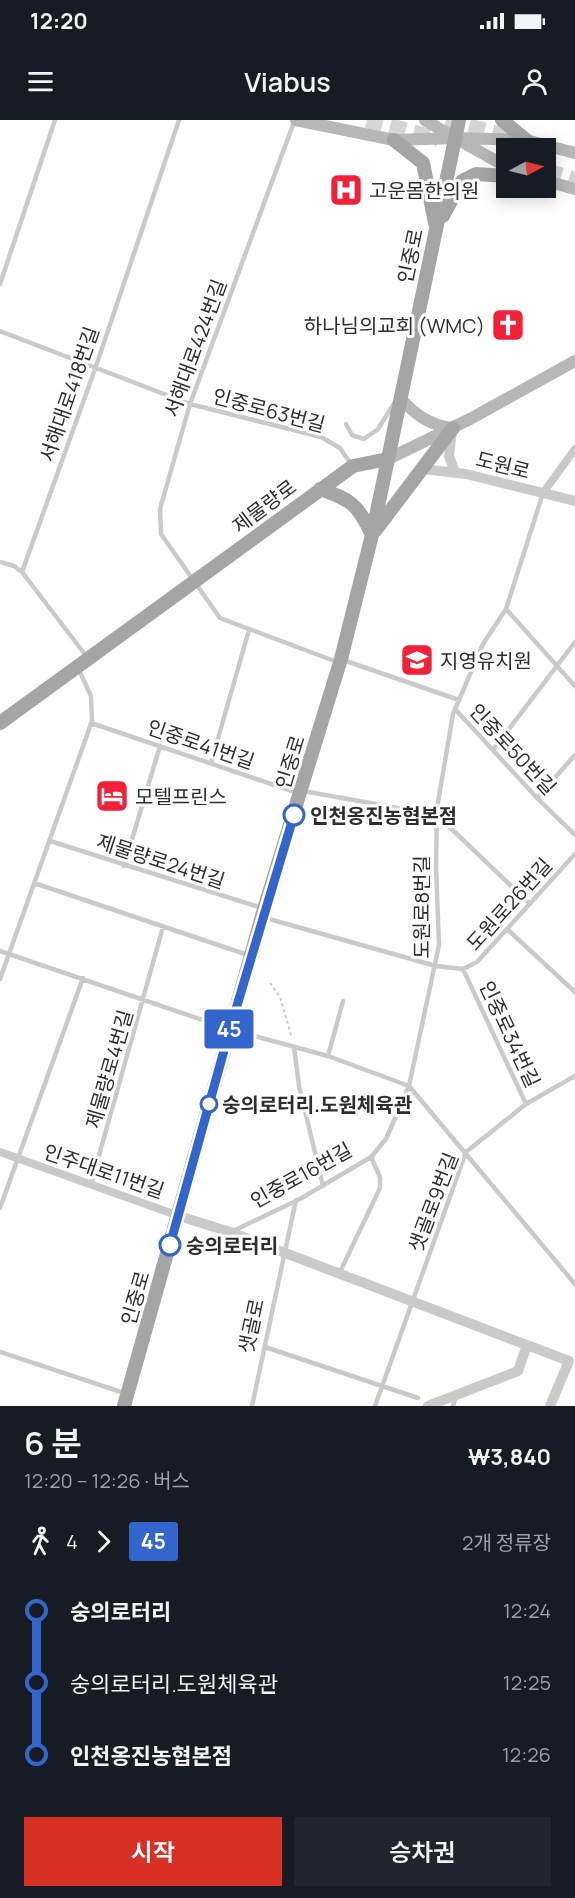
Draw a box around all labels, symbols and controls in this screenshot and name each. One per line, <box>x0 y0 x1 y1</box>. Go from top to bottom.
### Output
text: 12:20 <box>30 6 88 36</box>
text: Viabus <box>244 63 331 100</box>
icon: menu <box>24 65 57 98</box>
icon: person <box>518 65 551 98</box>
north arrow <box>496 138 556 198</box>
map controls <box>496 138 556 198</box>
hospital icon: 고운몸한의원 <box>328 172 364 208</box>
place label: 고운몸한의원 <box>369 177 479 204</box>
street label: 인중로 <box>391 226 429 286</box>
street label: 서해대로424번길 <box>158 275 232 421</box>
church icon: 하나님의교회 (WMC) <box>490 307 526 343</box>
place label: 하나님의교회 (WMC) <box>304 312 485 339</box>
street label: 서해대로418번길 <box>33 323 105 465</box>
street label: 인중로63번길 <box>210 382 328 438</box>
street label: 도원로 <box>473 445 533 485</box>
street label: 제물량로 <box>226 473 302 539</box>
school or university icon: 지영유치원 <box>399 642 435 678</box>
place label: 지영유치원 <box>440 647 532 674</box>
street label: 인중로50번길 <box>464 697 562 801</box>
street label: 인중로41번길 <box>144 713 258 775</box>
street label: 인중로 <box>269 732 311 792</box>
hotel icon: 모텔프린스 <box>94 778 130 814</box>
place label: 모텔프린스 <box>135 783 227 810</box>
place label: 인천옹진농협본점 <box>310 802 457 829</box>
marker: 인천옹진농협본점 <box>283 804 305 826</box>
street label: 제물량로24번길 <box>93 828 229 894</box>
street label: 도원로26번길 <box>460 852 558 956</box>
street label: 도원로8번길 <box>408 855 435 959</box>
street label: 인중로34번길 <box>473 976 547 1092</box>
street label: 제물량로4번길 <box>79 1007 139 1131</box>
line badge: 45 <box>202 1010 256 1048</box>
text: 45 <box>216 1015 242 1043</box>
place label: 숭의로터리.도원체육관 <box>222 1091 413 1118</box>
marker: 숭의로터리.도원체육관 <box>200 1095 218 1113</box>
street label: 인중로16번길 <box>245 1136 357 1214</box>
street label: 인주대로11번길 <box>40 1138 168 1204</box>
street label: 샛골로9번길 <box>402 1148 464 1256</box>
place label: 숭의로터리 <box>186 1232 278 1259</box>
marker: 숭의로터리 <box>159 1234 181 1256</box>
street label: 인중로 <box>114 1268 156 1328</box>
street label: 샛골로 <box>232 1296 270 1356</box>
text: 6 분 <box>24 1420 81 1465</box>
text: ₩3,840 <box>468 1442 551 1472</box>
text: 12:20 – 12:26 · 버스 <box>24 1467 190 1494</box>
icon: walk <box>24 1525 57 1558</box>
icon: forward <box>87 1525 120 1558</box>
text: 45 <box>141 1527 166 1555</box>
text: 4 <box>66 1528 78 1555</box>
text: 2개 정류장 <box>462 1529 551 1556</box>
text: 숭의로터리 <box>70 1597 171 1627</box>
text: 12:24 <box>503 1597 551 1624</box>
text: 숭의로터리.도원체육관 <box>70 1669 278 1699</box>
text: 12:25 <box>503 1669 551 1696</box>
text: 인천옹진농협본점 <box>70 1741 232 1771</box>
text: 12:26 <box>502 1741 551 1768</box>
button: 시작 <box>24 1817 282 1886</box>
button: 승차권 <box>294 1817 551 1886</box>

